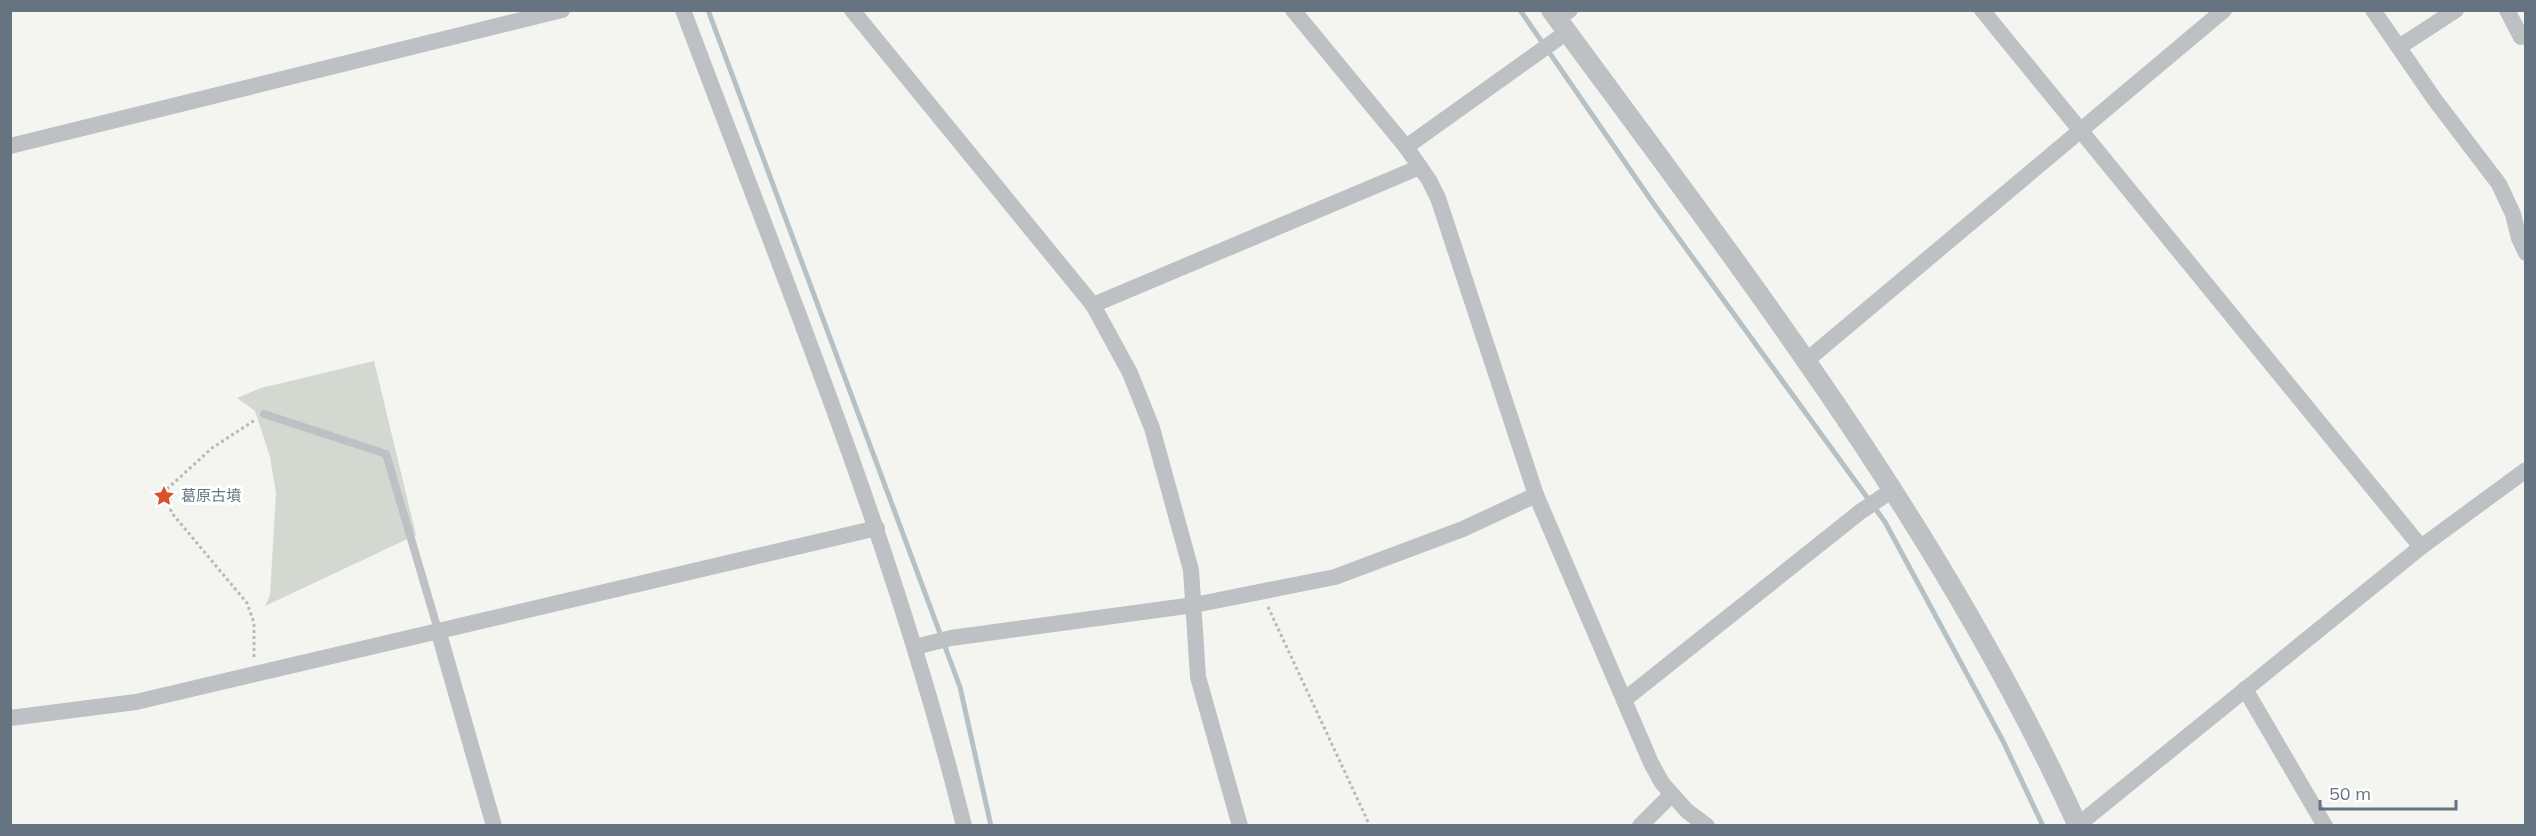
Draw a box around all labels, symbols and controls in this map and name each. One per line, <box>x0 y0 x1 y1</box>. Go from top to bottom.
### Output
place icon: 葛原古墳 <box>152 484 176 508</box>
place label: 葛原古墳 <box>181 486 241 505</box>
scale bar <box>2320 773 2456 811</box>
text: 50 m <box>2329 782 2371 805</box>

